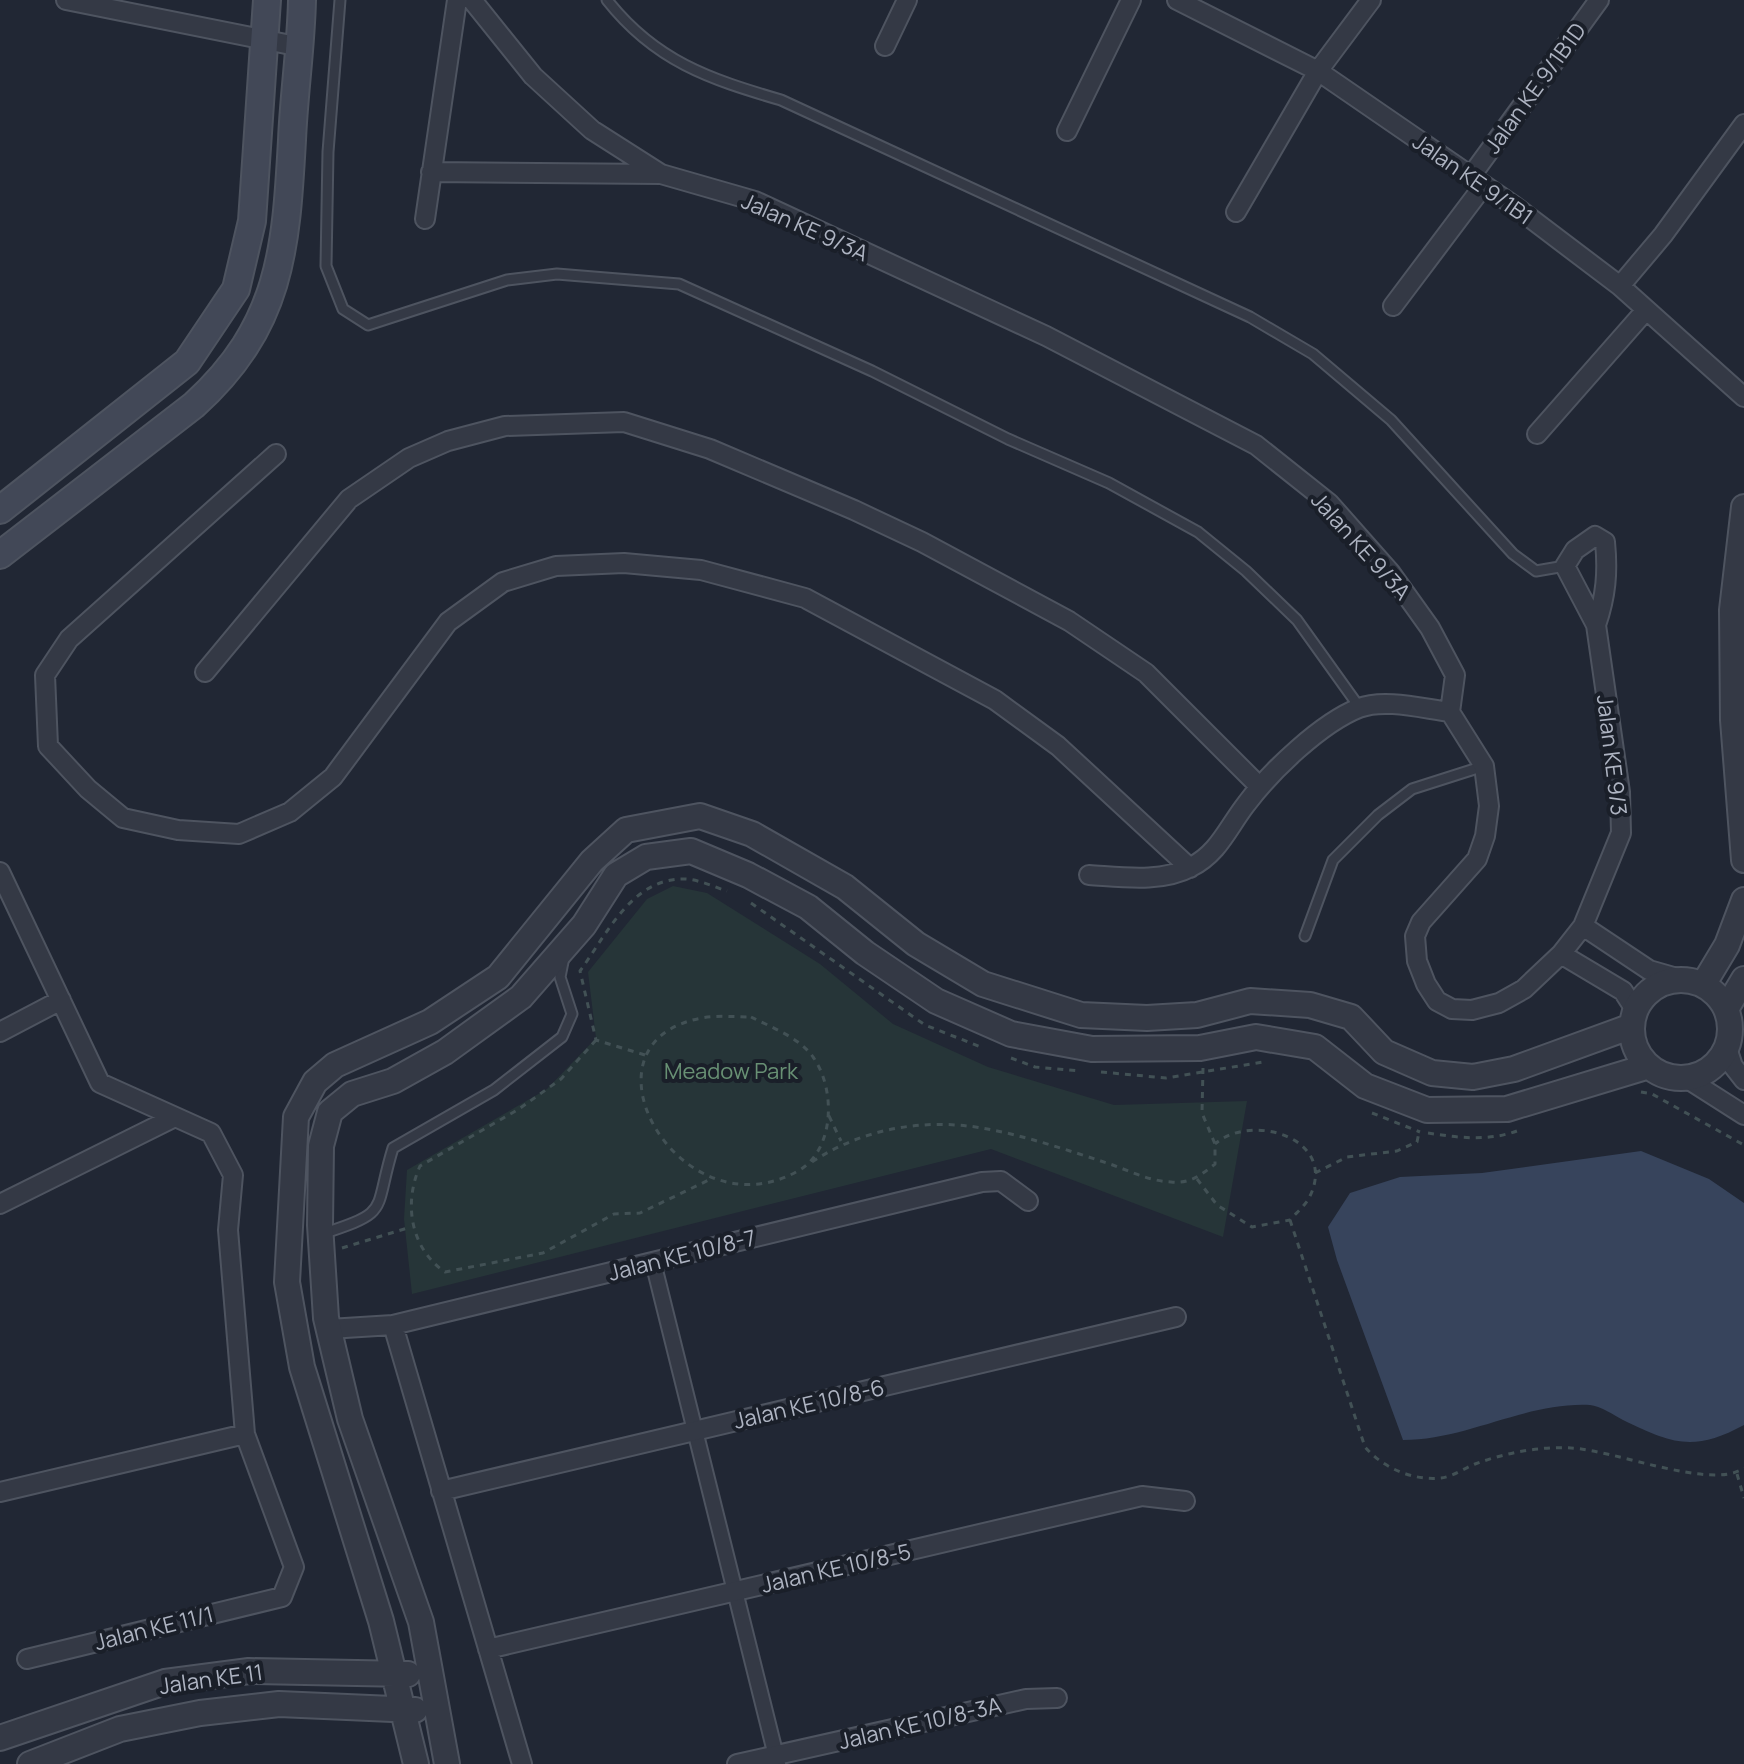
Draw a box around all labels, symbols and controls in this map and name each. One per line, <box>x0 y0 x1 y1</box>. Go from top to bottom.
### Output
street label: Jalan KE 9/1B1D <box>1477 17 1593 159</box>
street label: Jalan KE 9/1B1 <box>1407 127 1539 231</box>
street label: Jalan KE 9/3A <box>737 186 873 268</box>
street label: Jalan KE 9/3A <box>1305 486 1418 606</box>
street label: Jalan KE 9/3 <box>1590 693 1634 817</box>
park label: Meadow Park <box>664 1056 799 1086</box>
street label: Jalan KE 10/8-7 <box>605 1222 759 1288</box>
street label: Jalan KE 10/8-6 <box>731 1372 887 1436</box>
street label: Jalan KE 10/8-5 <box>758 1536 914 1600</box>
street label: Jalan KE 11/1 <box>91 1599 217 1657</box>
street label: Jalan KE 11 <box>157 1657 265 1701</box>
street label: Jalan KE 10/8-3A <box>836 1690 1004 1756</box>

